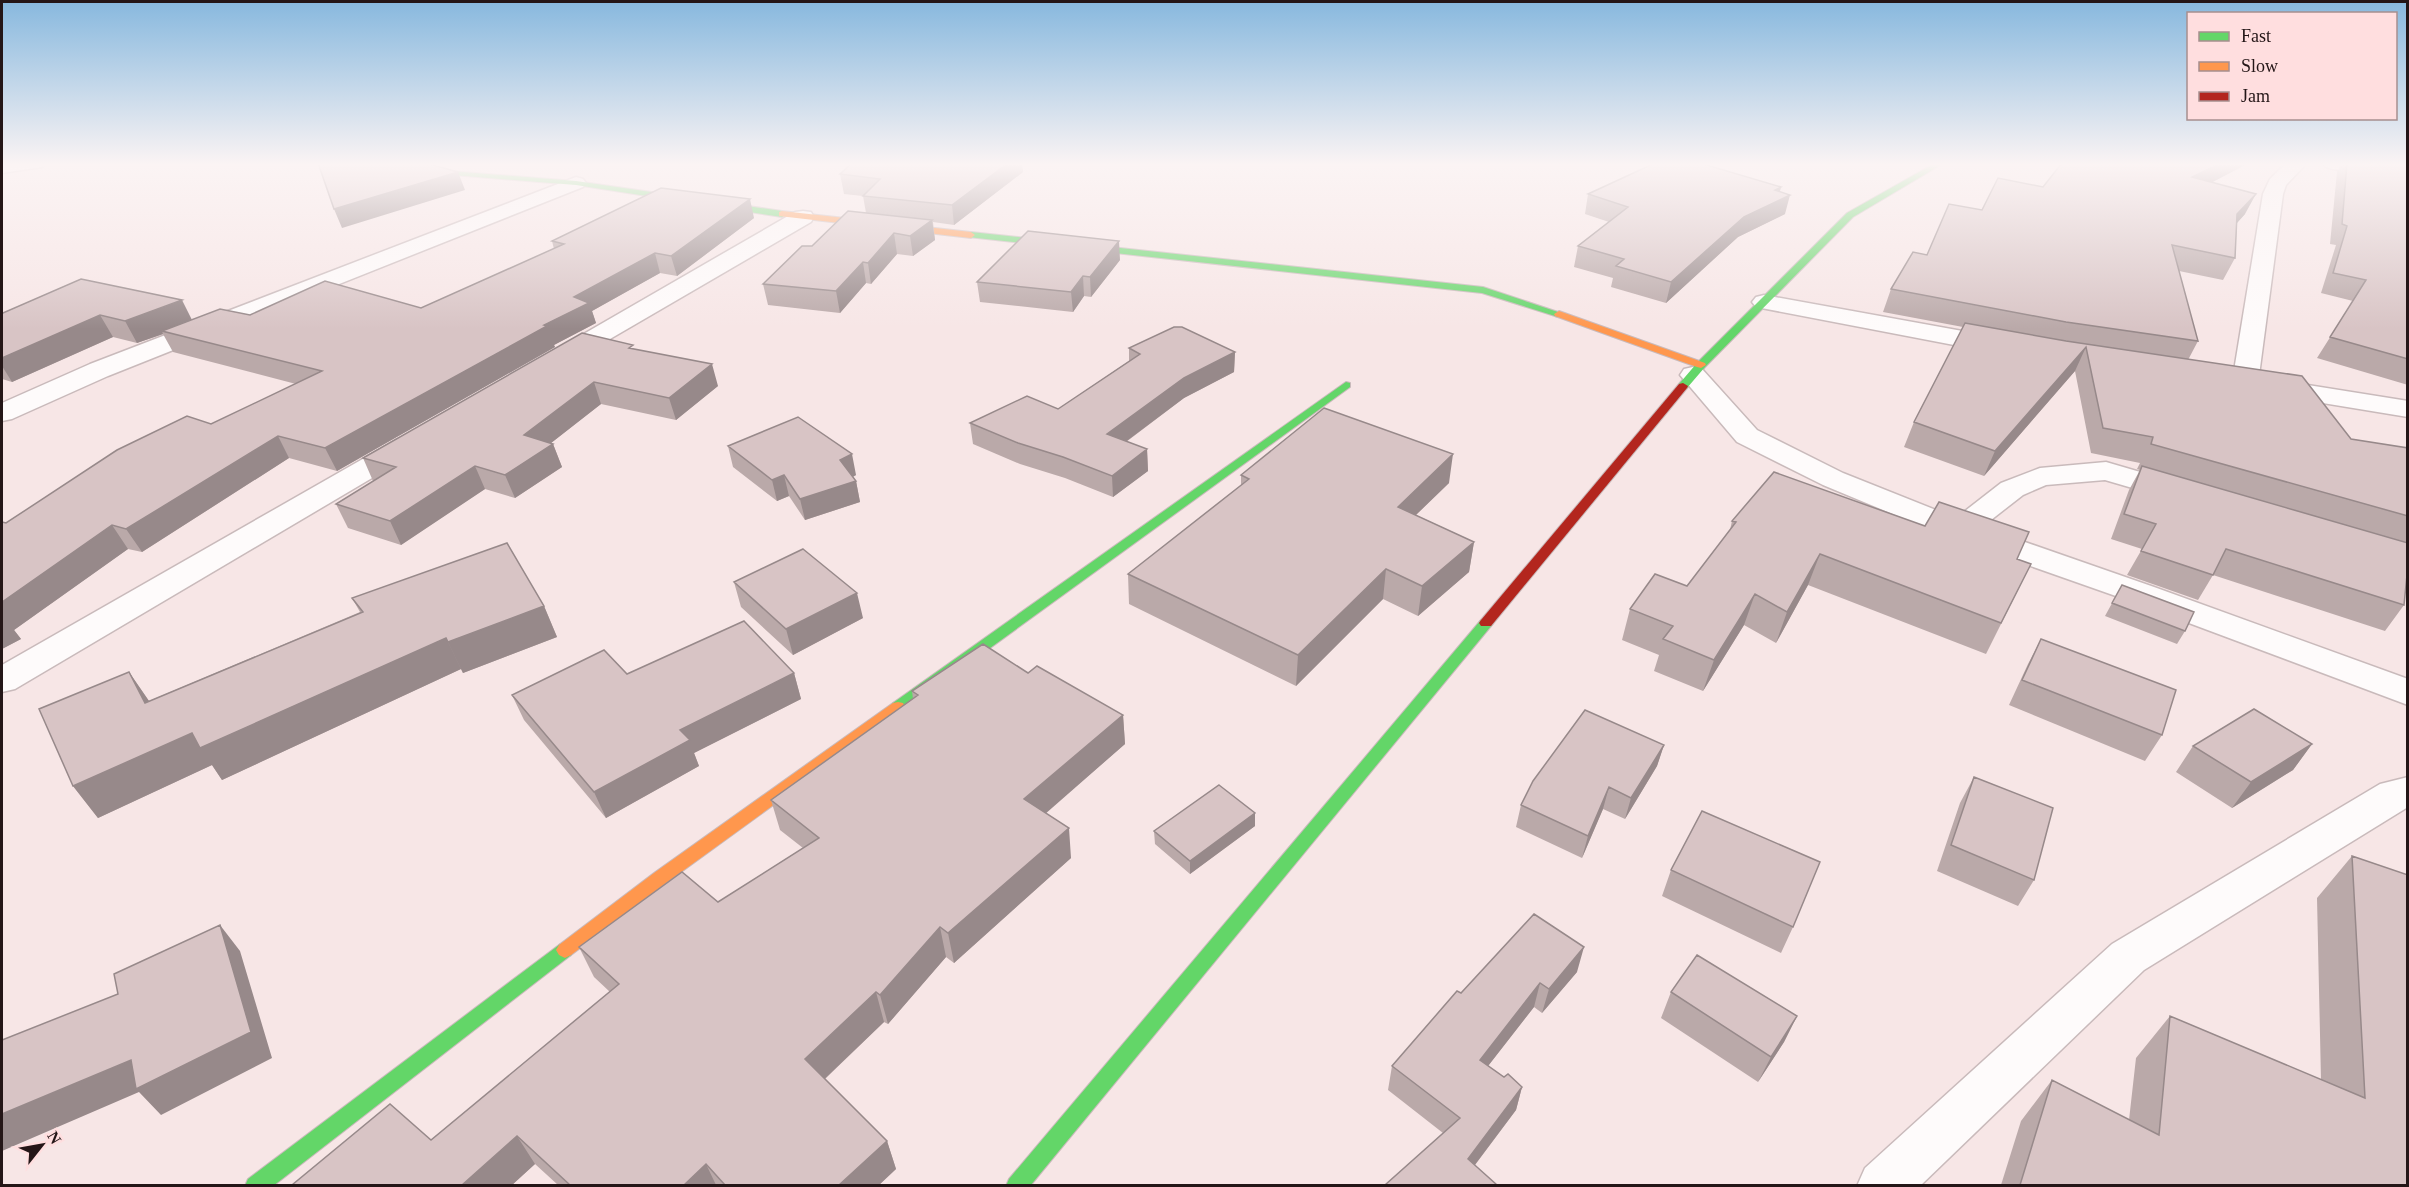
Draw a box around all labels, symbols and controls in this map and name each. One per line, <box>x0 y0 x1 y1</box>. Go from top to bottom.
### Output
legend <box>2187 12 2397 120</box>
text: Fast <box>2241 26 2271 46</box>
text: Slow <box>2241 56 2278 76</box>
text: Jam <box>2241 86 2270 106</box>
north arrow <box>12 1115 72 1175</box>
text: N <box>44 1128 65 1147</box>

